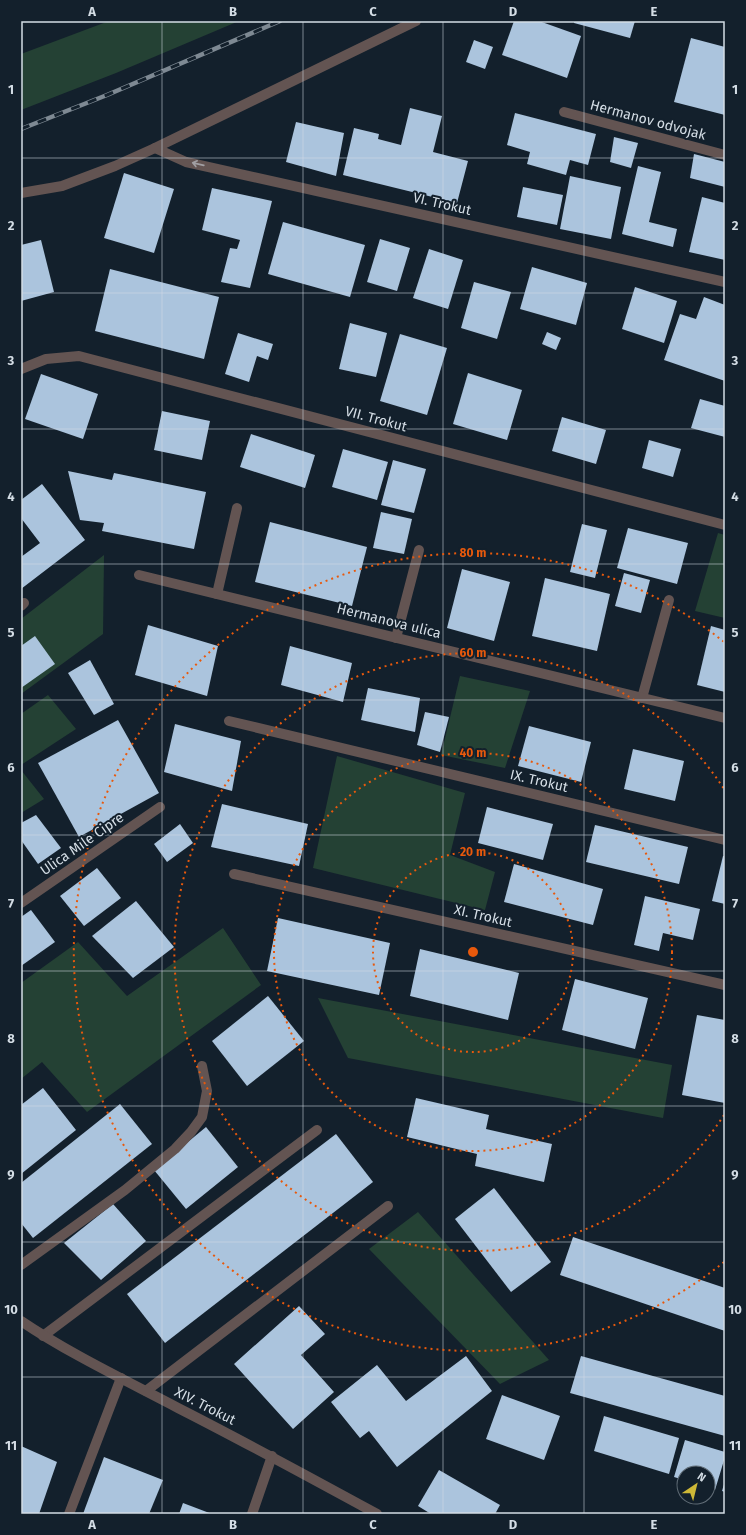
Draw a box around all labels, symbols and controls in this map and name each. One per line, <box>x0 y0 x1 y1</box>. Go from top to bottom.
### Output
text: A <box>87 4 96 19</box>
text: B <box>229 4 237 19</box>
text: C <box>369 4 377 19</box>
text: D <box>509 4 518 19</box>
text: E <box>651 4 658 19</box>
text: 1 <box>8 82 14 97</box>
text: 1 <box>732 82 738 97</box>
street label: Hermanov odvojak <box>588 96 709 144</box>
one-way arrow <box>191 160 204 168</box>
street label: VI. Trokut <box>411 189 474 219</box>
text: 2 <box>8 218 15 233</box>
text: 2 <box>732 218 739 233</box>
text: 3 <box>7 353 15 368</box>
text: 3 <box>731 353 739 368</box>
street label: VII. Trokut <box>343 403 410 436</box>
text: 4 <box>7 489 15 504</box>
text: 4 <box>731 489 739 504</box>
text: 80 m <box>460 546 486 560</box>
street label: Hermanova ulica <box>335 600 443 642</box>
text: 5 <box>8 625 15 640</box>
text: 5 <box>732 625 739 640</box>
text: 60 m <box>460 646 486 660</box>
text: 40 m <box>460 746 486 760</box>
text: 6 <box>7 760 15 775</box>
text: 6 <box>731 760 739 775</box>
street label: IX. Trokut <box>508 766 571 796</box>
street label: Ulica Mile Cipre <box>37 809 127 879</box>
text: 20 m <box>460 845 486 859</box>
text: 7 <box>8 896 14 911</box>
text: 7 <box>732 896 738 911</box>
street label: XI. Trokut <box>452 901 515 931</box>
centre of rings <box>466 945 480 959</box>
text: 8 <box>7 1031 15 1046</box>
text: 8 <box>731 1031 739 1046</box>
text: 9 <box>7 1167 15 1182</box>
text: 9 <box>731 1167 739 1182</box>
text: 10 <box>4 1302 18 1317</box>
text: 10 <box>728 1302 742 1317</box>
street label: XIV. Trokut <box>172 1383 239 1429</box>
text: 11 <box>5 1438 17 1453</box>
text: 11 <box>729 1438 741 1453</box>
north arrow <box>676 1465 716 1505</box>
text: N <box>695 1470 708 1485</box>
text: A <box>87 1517 96 1532</box>
text: B <box>229 1517 237 1532</box>
text: C <box>369 1517 377 1532</box>
text: D <box>509 1517 518 1532</box>
text: E <box>651 1517 658 1532</box>

